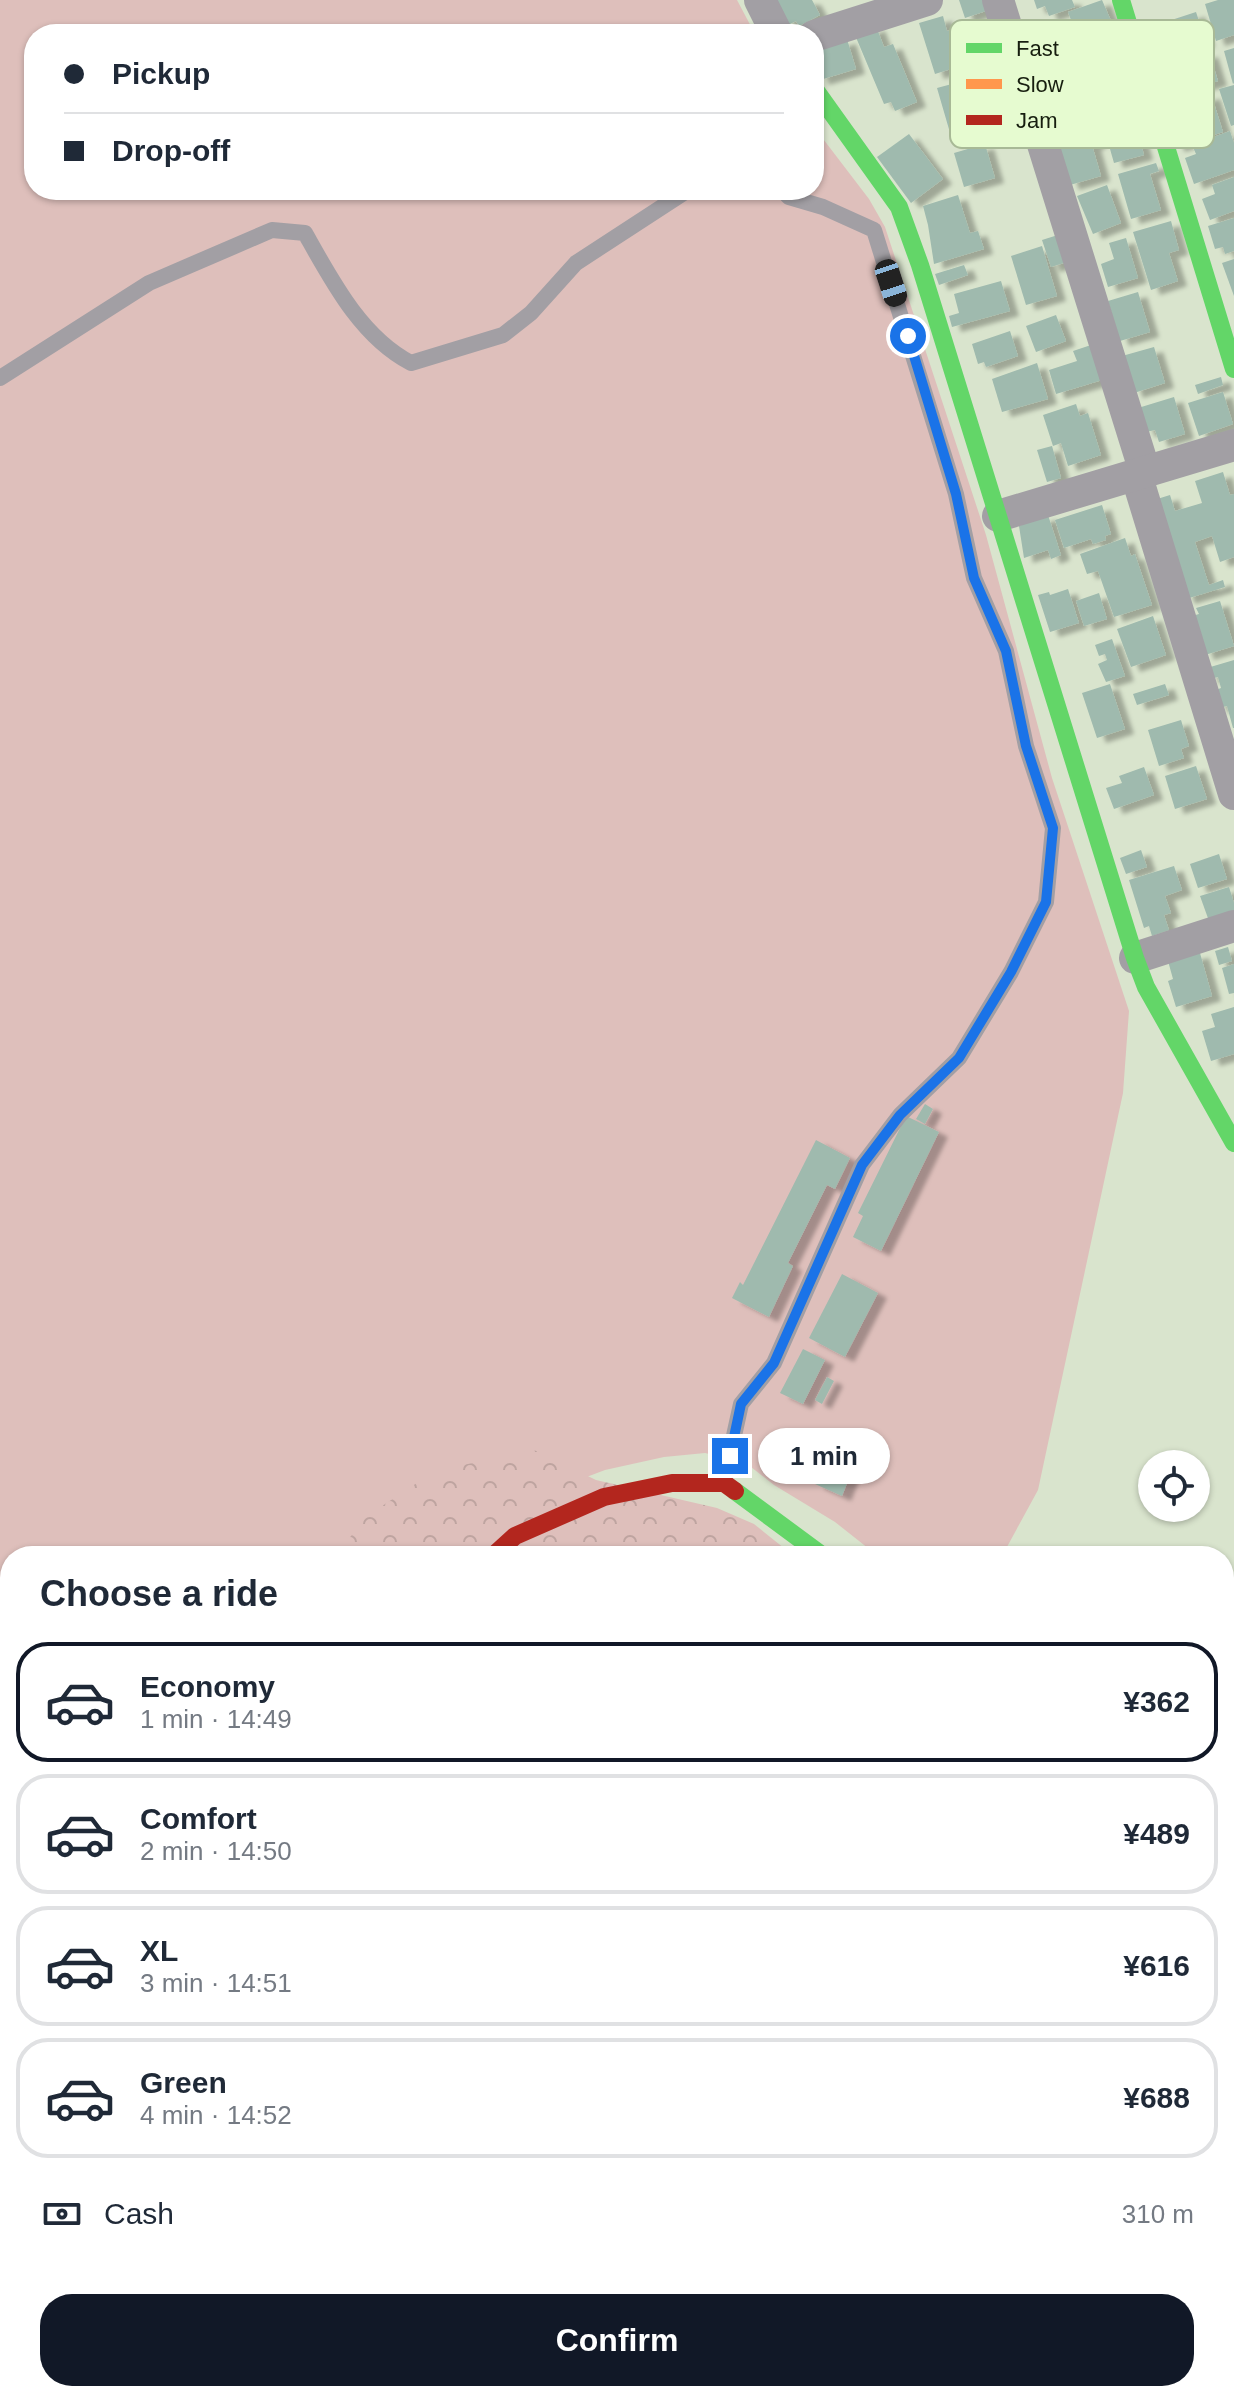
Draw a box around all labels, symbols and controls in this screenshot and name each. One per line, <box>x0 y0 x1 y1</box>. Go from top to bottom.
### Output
legend <box>950 20 1214 148</box>
text: Fast <box>1016 36 1059 61</box>
text: Pickup <box>112 57 210 90</box>
text: Slow <box>1016 72 1064 97</box>
text: Jam <box>1016 108 1058 133</box>
text: Drop-off <box>112 134 230 167</box>
car <box>872 256 910 310</box>
route start <box>890 318 926 354</box>
callout: 1 min <box>758 1428 890 1484</box>
route end <box>712 1438 748 1474</box>
text: 1 min <box>790 1441 858 1471</box>
map controls <box>1138 1450 1210 1522</box>
button: locate <box>1138 1450 1210 1522</box>
text: Choose a ride <box>40 1573 278 1614</box>
icon: car <box>44 1666 116 1738</box>
text: Economy <box>140 1670 275 1703</box>
text: ¥362 <box>1123 1685 1190 1718</box>
text: 1 min · 14:49 <box>140 1704 292 1734</box>
icon: car <box>44 1798 116 1870</box>
text: Comfort <box>140 1802 257 1835</box>
text: ¥489 <box>1123 1817 1190 1850</box>
text: 2 min · 14:50 <box>140 1836 292 1866</box>
icon: car <box>44 1930 116 2002</box>
text: XL <box>140 1934 178 1967</box>
text: ¥616 <box>1123 1949 1190 1982</box>
text: 3 min · 14:51 <box>140 1968 292 1998</box>
icon: car <box>44 2062 116 2134</box>
text: Green <box>140 2066 227 2099</box>
text: ¥688 <box>1123 2081 1190 2114</box>
text: 4 min · 14:52 <box>140 2100 292 2130</box>
icon: cash <box>40 2192 84 2236</box>
text: Cash <box>104 2197 174 2230</box>
text: 310 m <box>1122 2199 1194 2229</box>
button: Confirm <box>40 2294 1194 2386</box>

